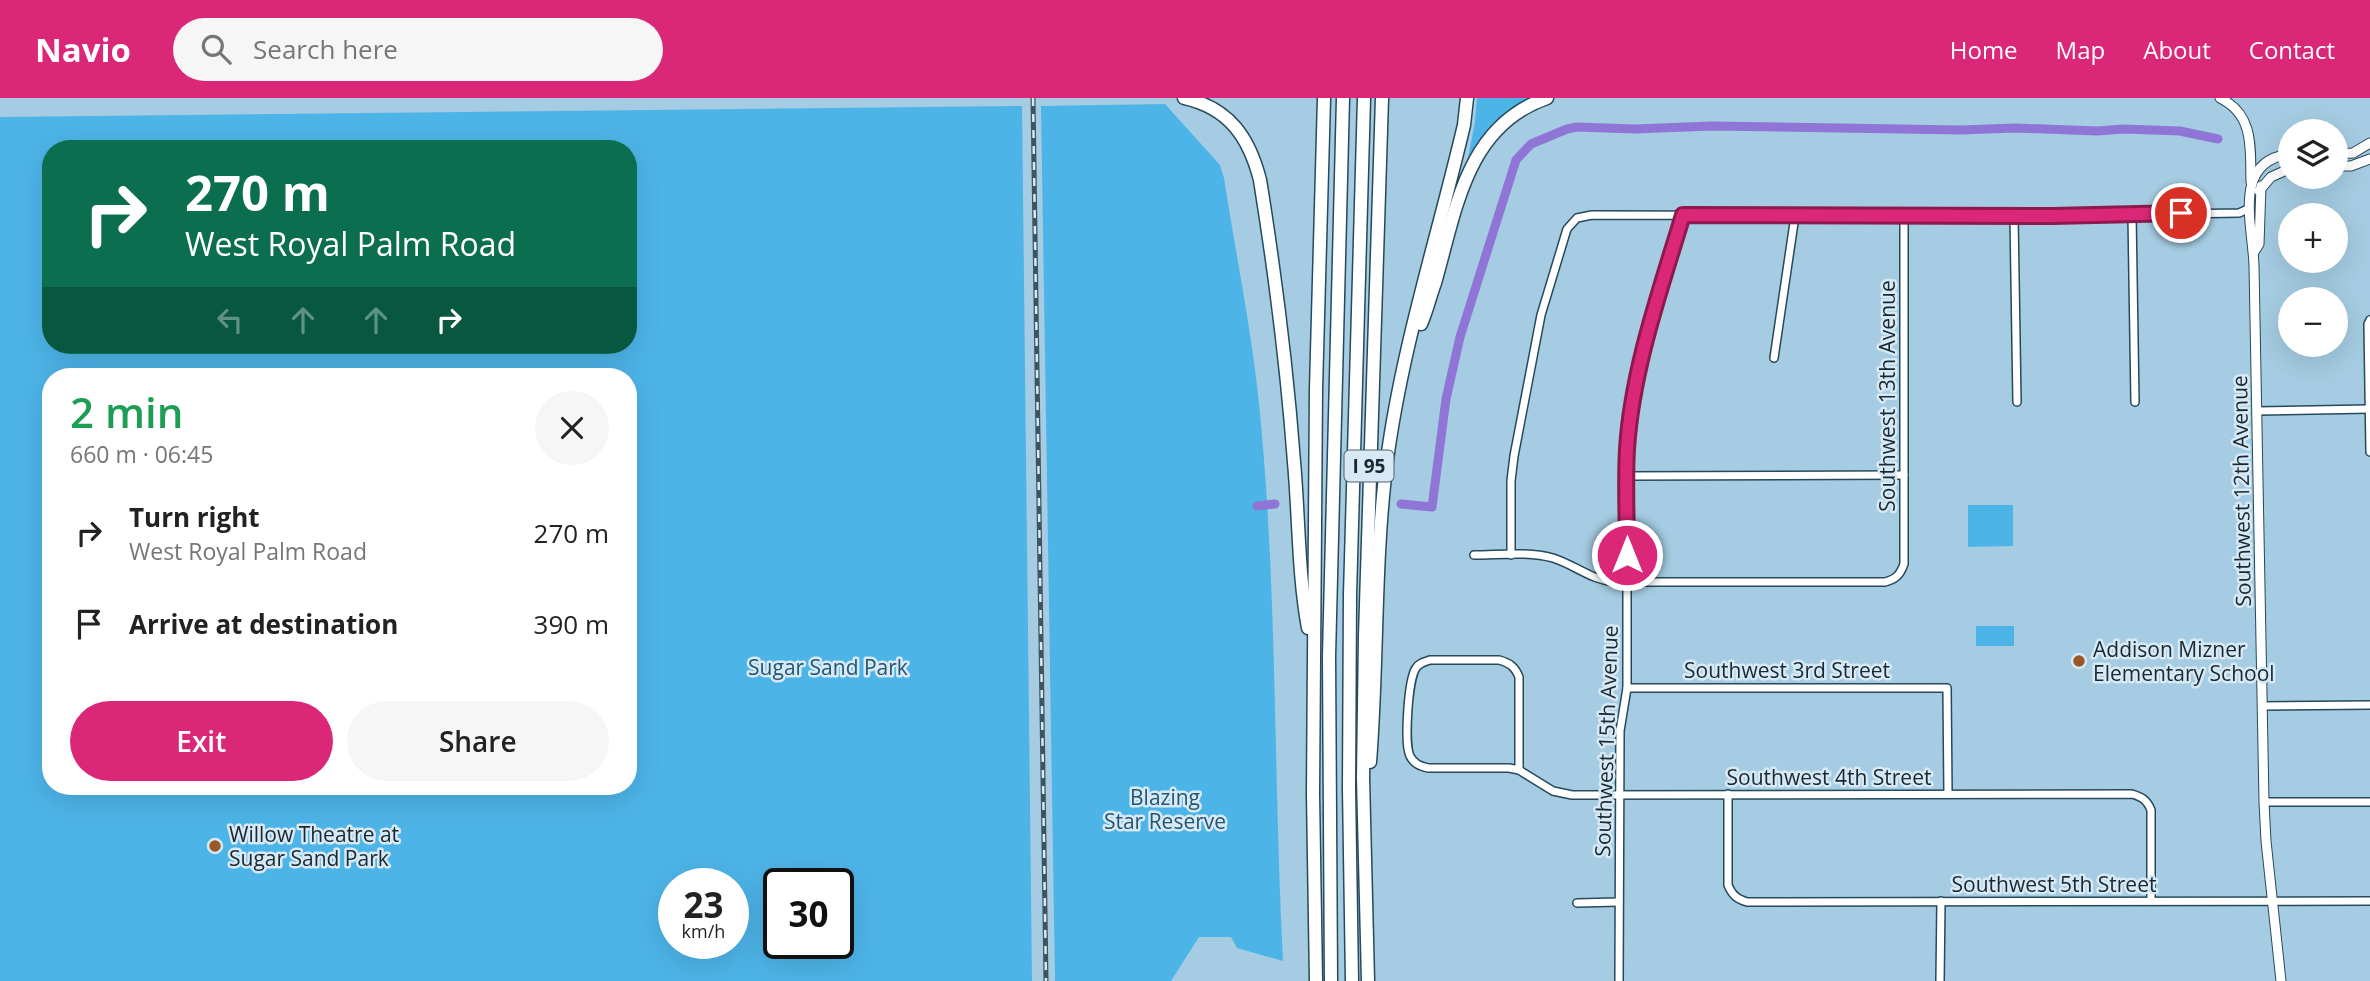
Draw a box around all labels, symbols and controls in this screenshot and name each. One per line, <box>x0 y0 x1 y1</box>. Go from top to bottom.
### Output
search box <box>173 18 663 81</box>
text: Navio <box>35 27 131 72</box>
icon: search <box>197 30 235 68</box>
text: Search here <box>253 31 398 67</box>
text: Home <box>1950 33 2018 66</box>
text: Map <box>2056 33 2105 66</box>
text: About <box>2143 33 2211 66</box>
text: Contact <box>2249 33 2335 66</box>
map controls <box>2278 119 2348 357</box>
button: layers <box>2278 119 2348 189</box>
text: 270 m <box>185 159 330 225</box>
icon: right <box>70 168 161 259</box>
pin <box>2151 183 2211 243</box>
icon: arrive <box>2162 194 2200 232</box>
button: + <box>2278 203 2348 273</box>
text: West Royal Palm Road <box>185 222 516 265</box>
street label: Southwest 13th Avenue <box>1873 280 1901 512</box>
button: − <box>2278 287 2348 357</box>
icon: left <box>211 301 249 339</box>
icon: ahead <box>284 301 322 339</box>
icon: ahead <box>357 301 395 339</box>
icon: right <box>430 301 468 339</box>
street label: Southwest 12th Avenue <box>2225 375 2257 607</box>
text: 2 min <box>70 383 183 440</box>
button: close <box>535 391 609 465</box>
text: 660 m · 06:45 <box>70 438 213 470</box>
road number: I 95 <box>1344 450 1394 482</box>
text: Turn right <box>129 499 260 535</box>
icon: right <box>70 514 108 552</box>
text: 270 m <box>534 515 609 551</box>
position arrow <box>1590 518 1664 592</box>
text: West Royal Palm Road <box>129 535 367 567</box>
icon: arrive <box>70 605 108 643</box>
text: Arrive at destination <box>129 606 398 642</box>
text: 390 m <box>534 606 609 642</box>
street label: Southwest 15th Avenue <box>1588 625 1624 857</box>
place label: Addison Mizner Elementary School <box>2093 635 2275 687</box>
park label: Sugar Sand Park <box>748 653 908 681</box>
marker: Addison Mizner Elementary School <box>2071 653 2087 669</box>
street label: Southwest 3rd Street <box>1684 656 1890 684</box>
button: Exit <box>70 701 333 781</box>
button: Share <box>347 701 609 781</box>
street label: Southwest 4th Street <box>1727 763 1931 791</box>
park label: Blazing Star Reserve <box>1104 783 1226 835</box>
place label: Willow Theatre at Sugar Sand Park <box>229 820 399 872</box>
marker: Willow Theatre at Sugar Sand Park <box>207 838 223 854</box>
speed limit sign: 30 <box>763 868 854 959</box>
street label: Southwest 5th Street <box>1952 870 2156 898</box>
text: 23 <box>683 881 724 928</box>
text: km/h <box>682 919 725 943</box>

